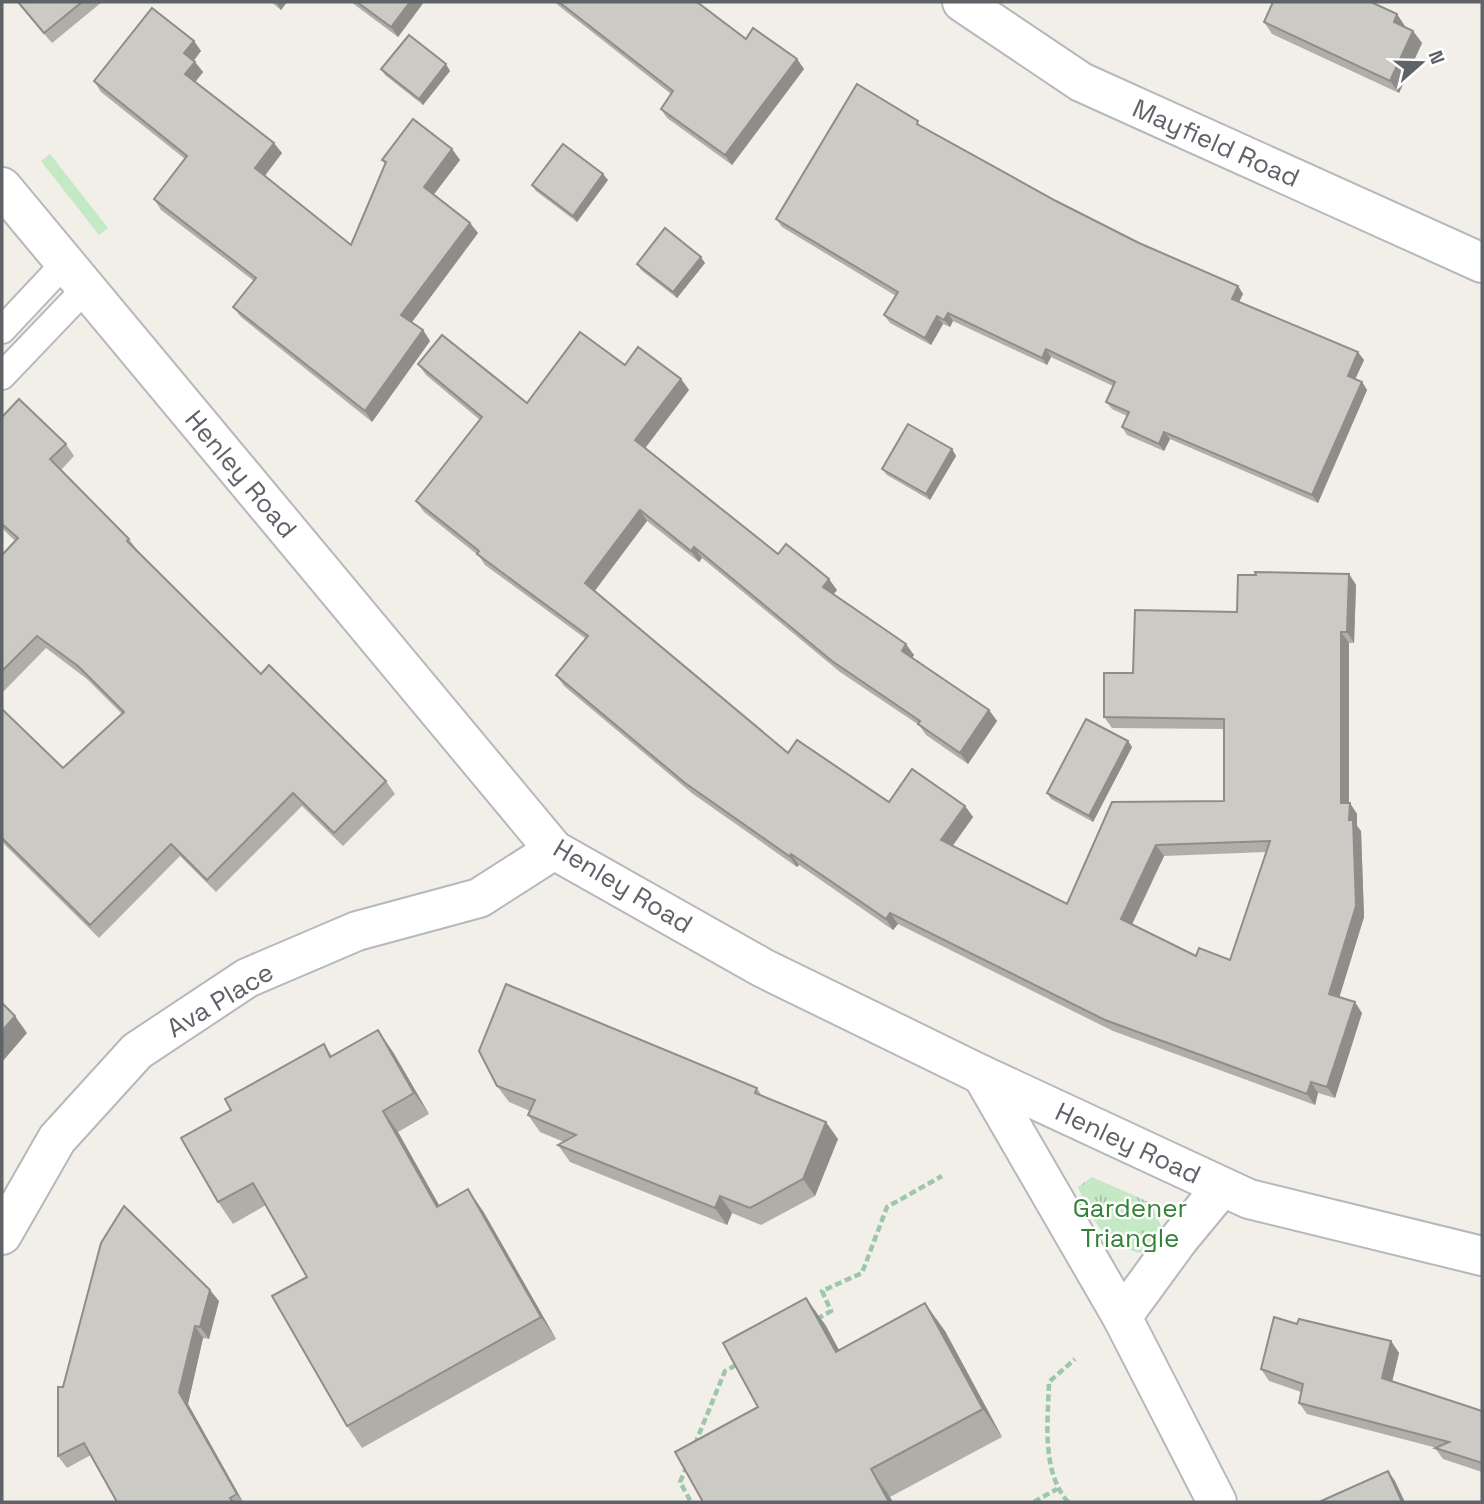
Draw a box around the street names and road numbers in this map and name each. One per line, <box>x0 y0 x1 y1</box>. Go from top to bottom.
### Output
street label: Mayfield Road <box>1127 91 1305 195</box>
street label: Henley Road <box>178 403 304 545</box>
street label: Henley Road <box>547 831 699 941</box>
street label: Ava Place <box>160 955 280 1045</box>
street label: Henley Road <box>1050 1095 1206 1191</box>

